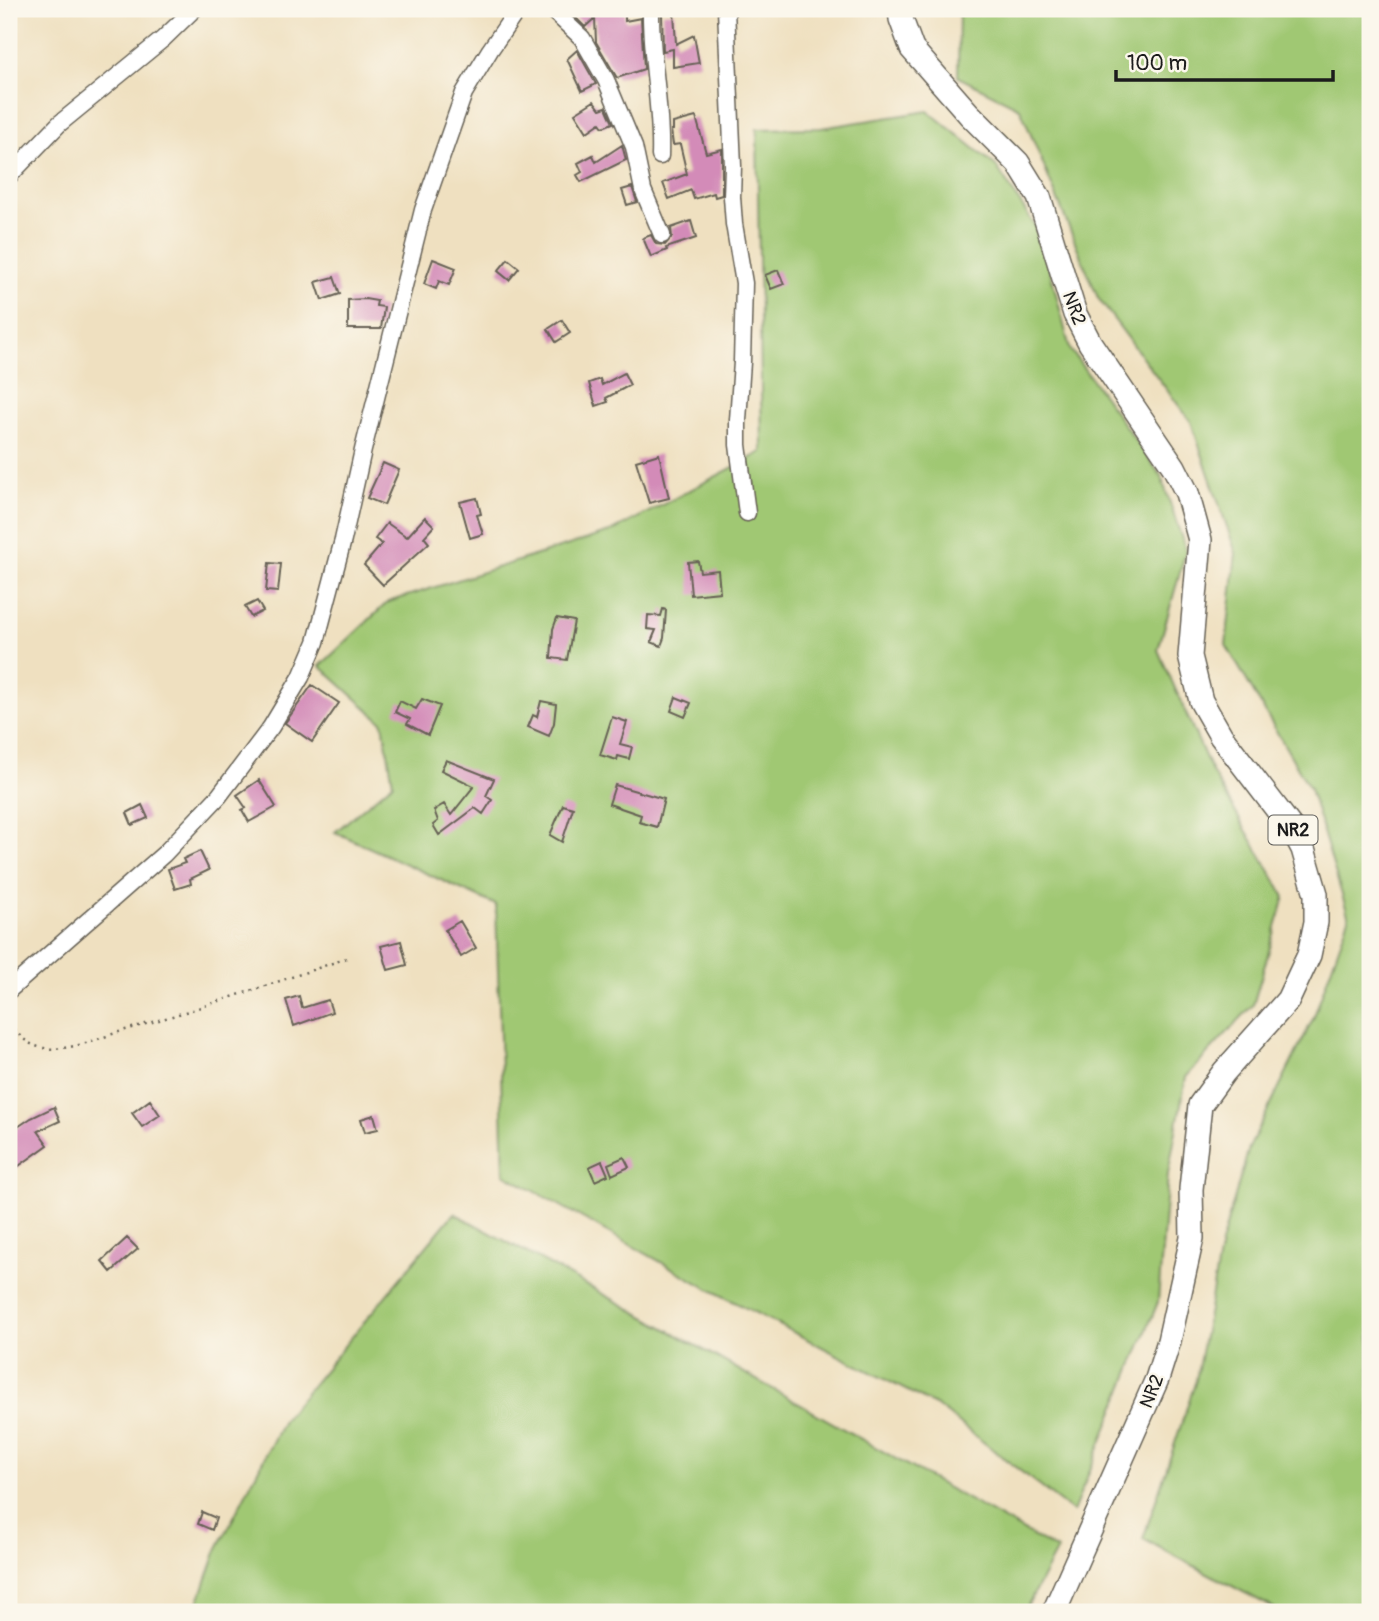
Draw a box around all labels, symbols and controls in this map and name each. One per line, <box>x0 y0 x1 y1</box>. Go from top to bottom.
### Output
scale bar <box>1116 38 1334 82</box>
text: 100 m <box>1127 50 1187 77</box>
street label: NR2 <box>1057 288 1091 329</box>
road number: NR2 <box>1268 816 1318 844</box>
street label: NR2 <box>1134 1371 1170 1412</box>

